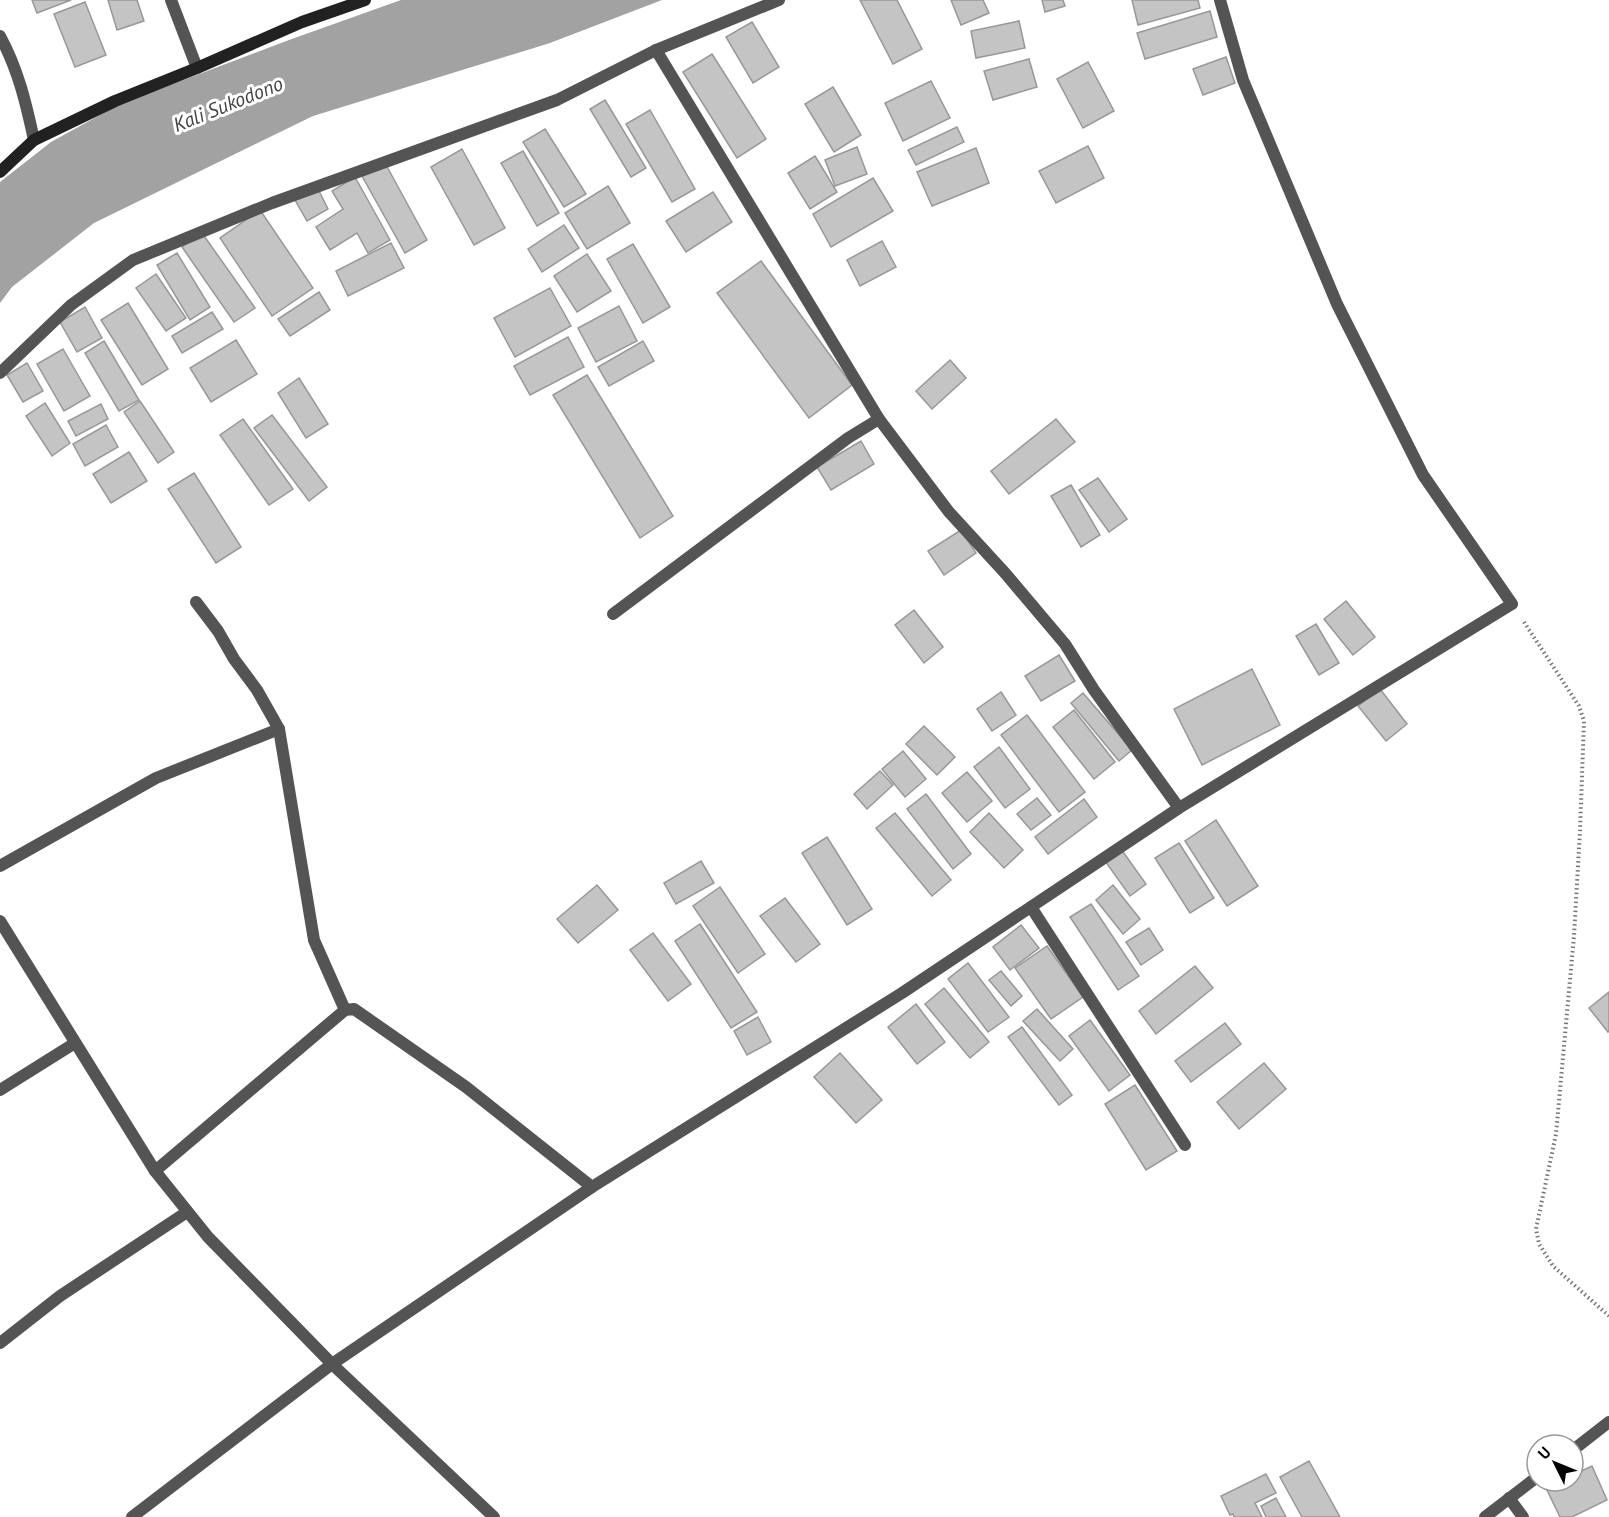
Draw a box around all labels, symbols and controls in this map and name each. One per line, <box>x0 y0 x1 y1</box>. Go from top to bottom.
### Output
water label: Kali Sukodono <box>169 70 287 138</box>
north arrow <box>1525 1433 1585 1493</box>
text: U <box>1533 1442 1555 1463</box>

